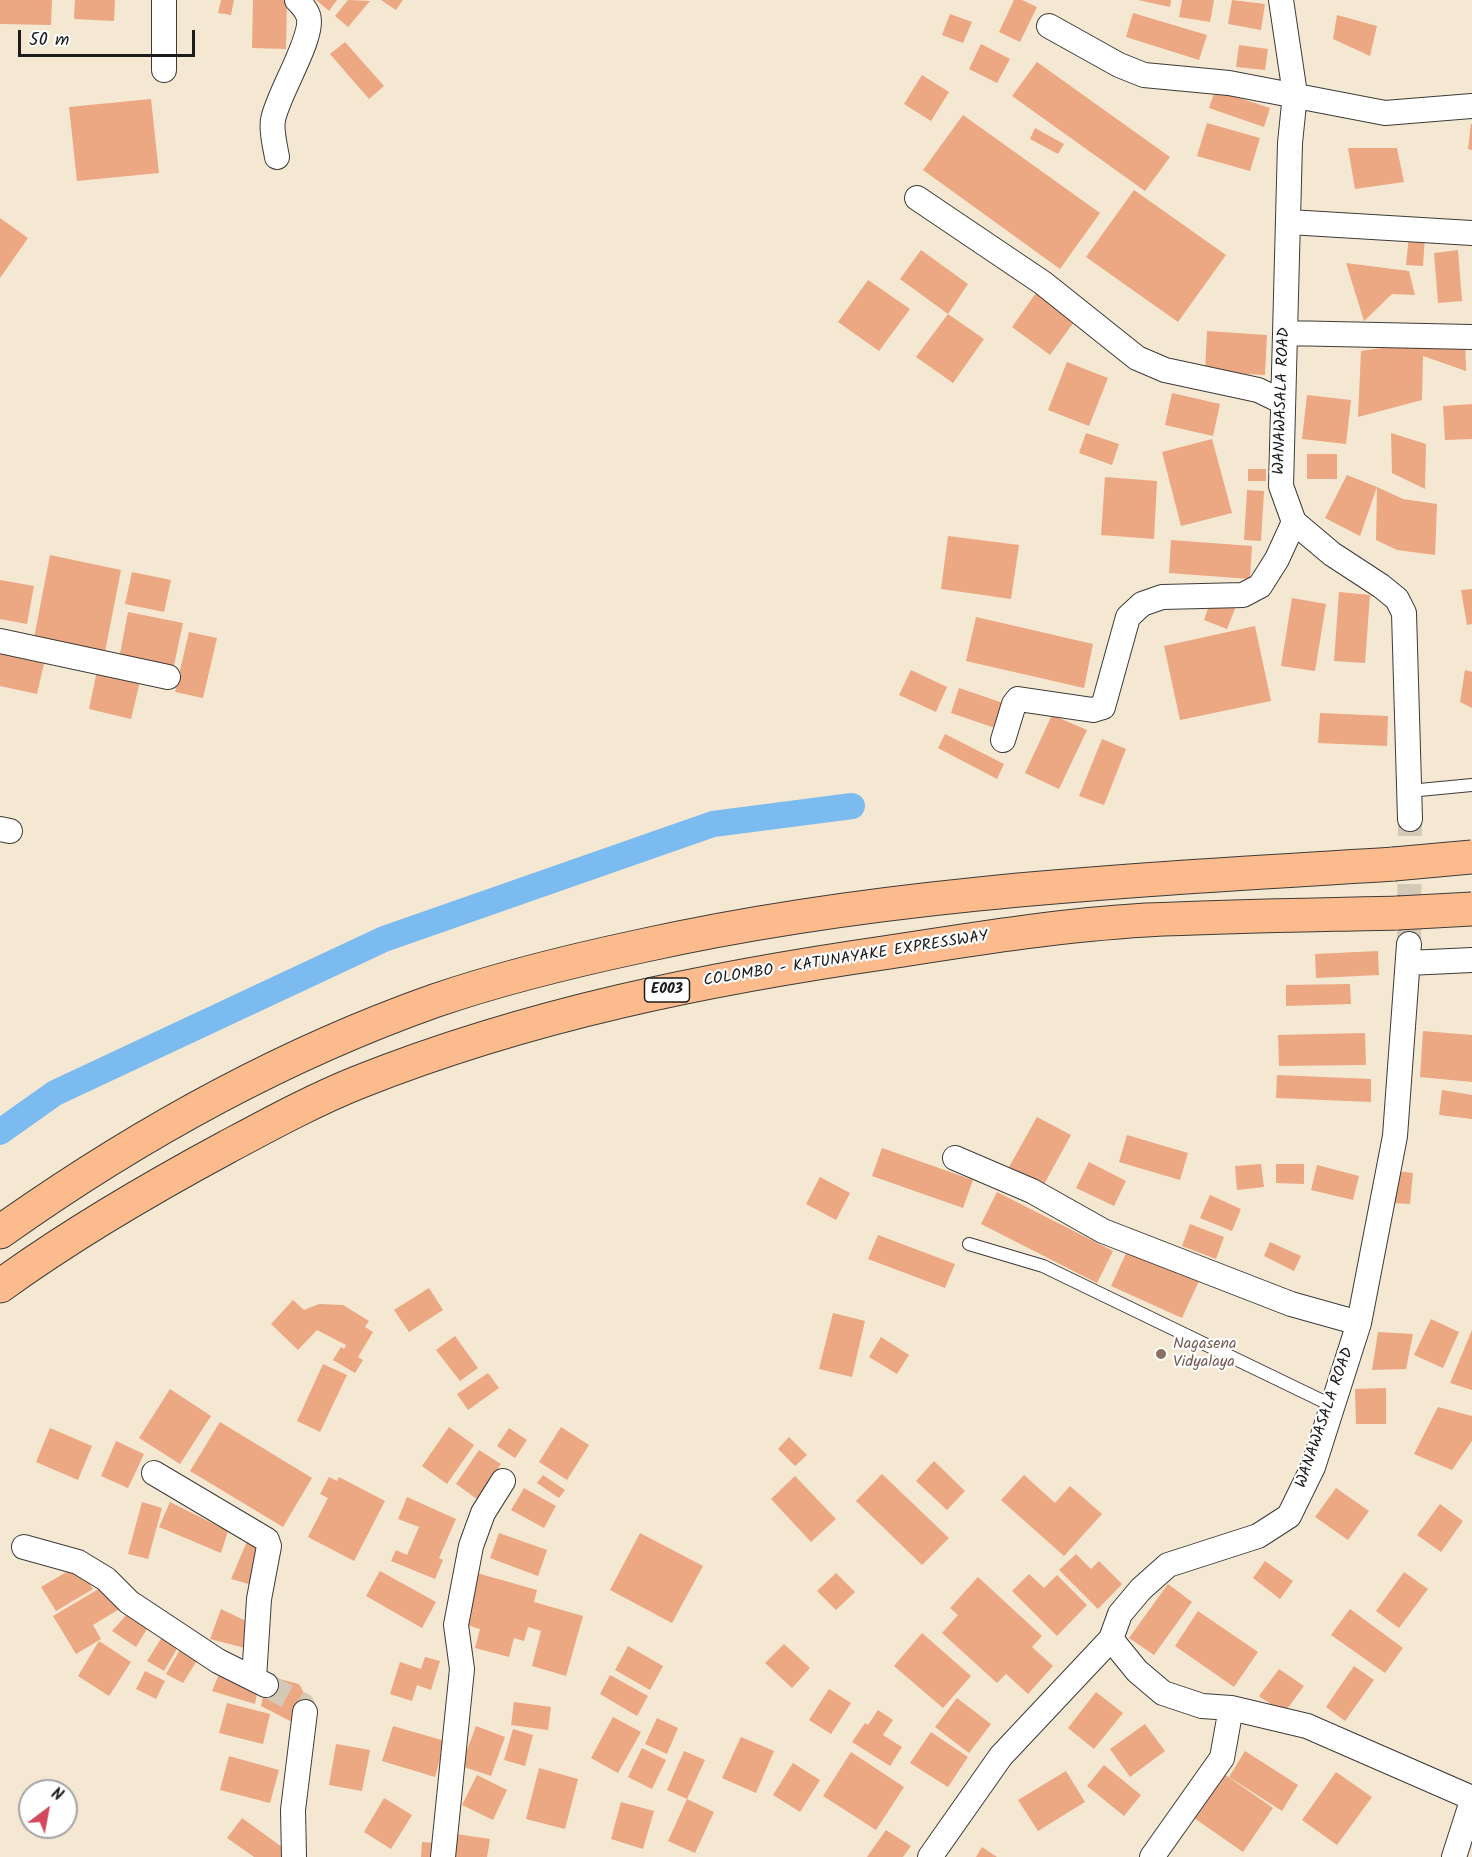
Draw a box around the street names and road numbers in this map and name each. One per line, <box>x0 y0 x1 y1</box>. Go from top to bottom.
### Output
street label: WANAWASALA ROAD <box>1271 327 1295 475</box>
street label: COLOMBO - KATUNAYAKE EXPRESSWAY <box>702 928 990 992</box>
road number: E003 <box>644 978 690 1002</box>
street label: WANAWASALA ROAD <box>1293 1345 1359 1491</box>

